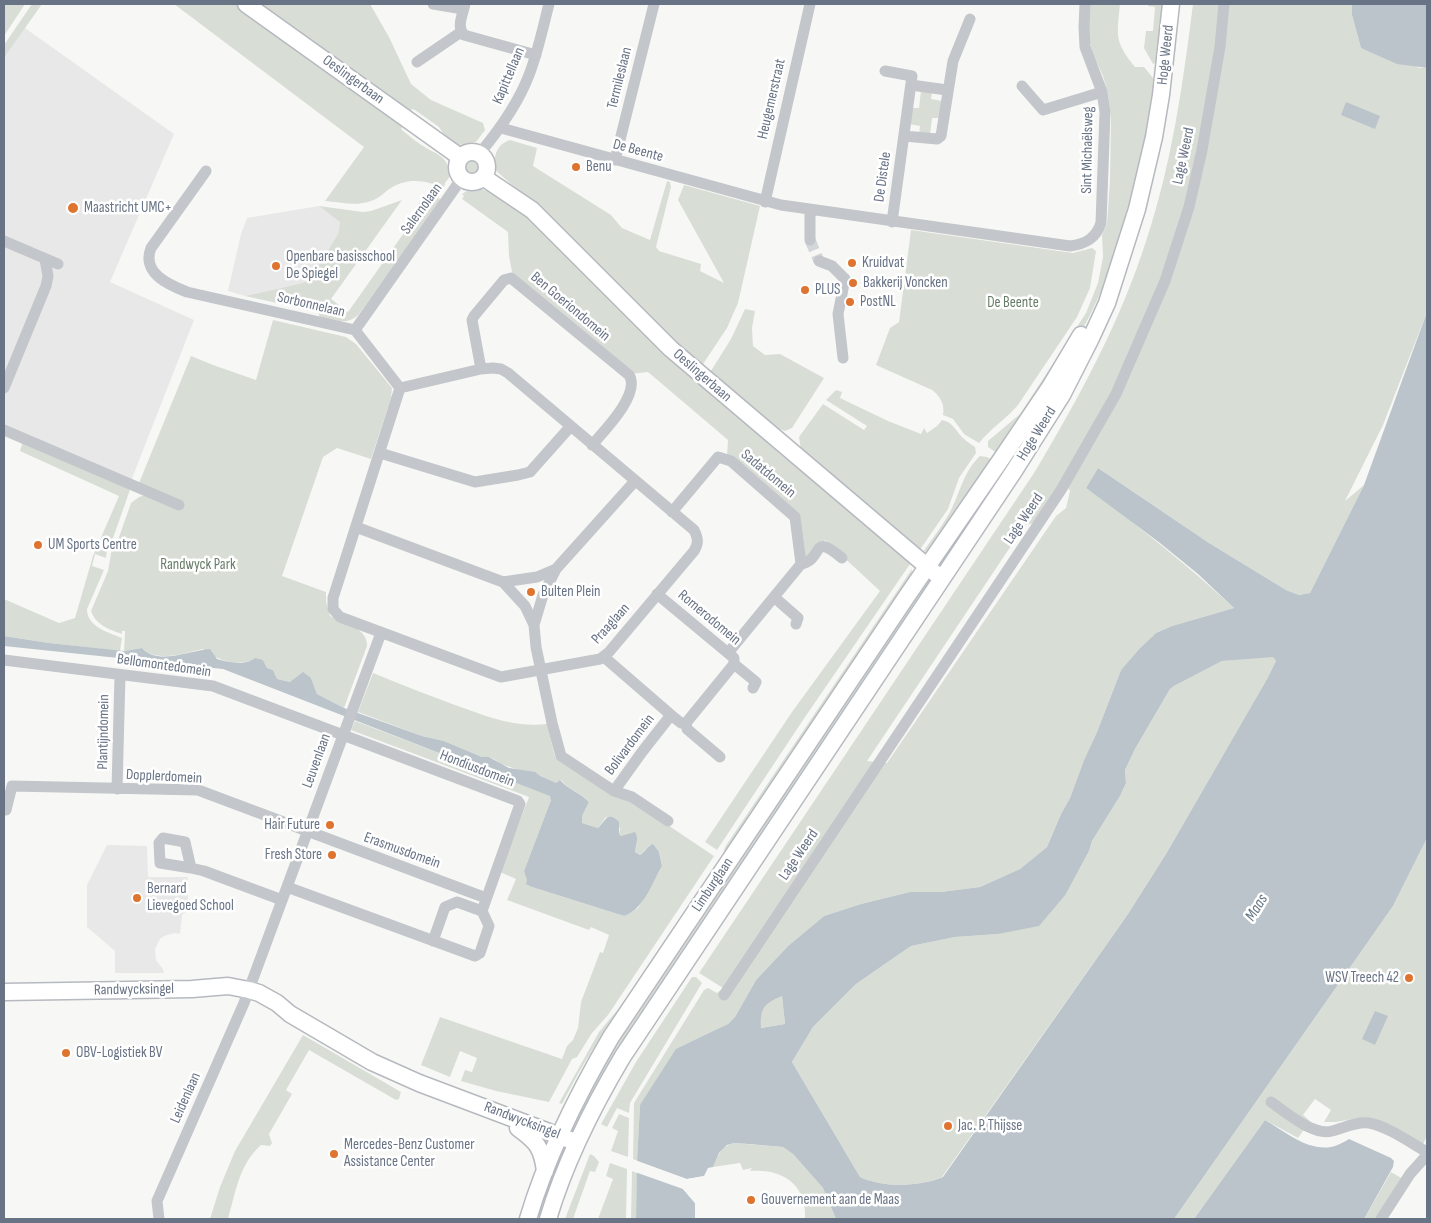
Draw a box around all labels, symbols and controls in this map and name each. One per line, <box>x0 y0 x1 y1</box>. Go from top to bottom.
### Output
street label: Hoge Weerd <box>1154 24 1178 86</box>
street label: Kapittellaan <box>489 45 529 107</box>
street label: Termileslaan <box>604 45 636 111</box>
street label: Oeslingerbaan <box>319 52 387 108</box>
street label: Heugemerstraat <box>754 57 790 141</box>
street label: Sint Michaëlsweg <box>1078 106 1098 194</box>
street label: Lage Weerd <box>1169 126 1199 186</box>
street label: De Beente <box>611 136 665 166</box>
street label: De Distele <box>871 151 895 203</box>
place label: Benu <box>586 158 611 176</box>
marker: Benu <box>570 161 582 173</box>
street label: Salernolaan <box>397 180 447 238</box>
place label: Maastricht UMC+ <box>84 199 172 217</box>
marker: Maastricht UMC+ <box>66 201 80 215</box>
place label: Openbare basisschool De Spiegel <box>286 248 395 283</box>
place label: Kruidvat <box>862 254 904 272</box>
marker: Kruidvat <box>846 257 858 269</box>
marker: Openbare basisschool De Spiegel <box>270 260 282 272</box>
street label: Ben Goeriondomein <box>527 268 613 346</box>
place label: Bakkerij Voncken <box>863 274 948 292</box>
marker: Bakkerij Voncken <box>847 277 859 289</box>
place label: PLUS <box>815 281 840 299</box>
marker: PLUS <box>799 284 811 296</box>
street label: Sorbonnelaan <box>275 288 347 322</box>
place label: PostNL <box>860 293 896 311</box>
park label: De Beente <box>987 294 1039 312</box>
marker: PostNL <box>844 296 856 308</box>
street label: Oeslingerbaan <box>669 346 735 406</box>
street label: Hoge Weerd <box>1013 404 1061 464</box>
street label: Sadatdomein <box>737 446 799 502</box>
street label: Lage Weerd <box>1000 490 1048 548</box>
place label: UM Sports Centre <box>48 536 137 554</box>
marker: UM Sports Centre <box>32 539 44 551</box>
park label: Randwyck Park <box>160 556 236 574</box>
place label: Bulten Plein <box>541 583 600 601</box>
marker: Bulten Plein <box>525 586 537 598</box>
street label: Romerodomein <box>674 587 744 649</box>
street label: Praaglaan <box>588 600 634 648</box>
street label: Bellomontedomein <box>116 650 212 682</box>
street label: Plantijndomein <box>94 694 114 770</box>
street label: Bolivardomein <box>601 711 659 779</box>
street label: Leuvenlaan <box>299 731 335 791</box>
street label: Hondiusdomein <box>437 747 517 791</box>
street label: Dopplerdomein <box>125 766 203 788</box>
place label: Hair Future <box>264 816 320 834</box>
marker: Hair Future <box>324 819 336 831</box>
street label: Lage Weerd <box>775 826 823 884</box>
street label: Erasmusdomein <box>361 829 443 873</box>
place label: Fresh Store <box>265 846 322 864</box>
marker: Fresh Store <box>326 849 338 861</box>
street label: Limburglaan <box>688 855 738 915</box>
place label: Bernard Lievegoed School <box>147 880 234 915</box>
water label: Maas <box>1241 891 1273 925</box>
marker: Bernard Lievegoed School <box>131 892 143 904</box>
place label: WSV Treech 42 <box>1325 969 1399 987</box>
marker: WSV Treech 42 <box>1403 972 1415 984</box>
street label: Randwycksingel <box>94 980 174 1000</box>
place label: OBV-Logistiek BV <box>76 1044 162 1062</box>
marker: OBV-Logistiek BV <box>60 1047 72 1059</box>
street label: Leidenlaan <box>167 1070 205 1126</box>
street label: Randwycksingel <box>481 1098 563 1144</box>
place label: Jac. P. Thijsse <box>958 1117 1022 1135</box>
marker: Jac. P. Thijsse <box>942 1120 954 1132</box>
place label: Mercedes-Benz Customer Assistance Center <box>344 1136 475 1171</box>
marker: Mercedes-Benz Customer Assistance Center <box>328 1148 340 1160</box>
place label: Gouvernement aan de Maas <box>761 1191 899 1209</box>
marker: Gouvernement aan de Maas <box>745 1194 757 1206</box>

